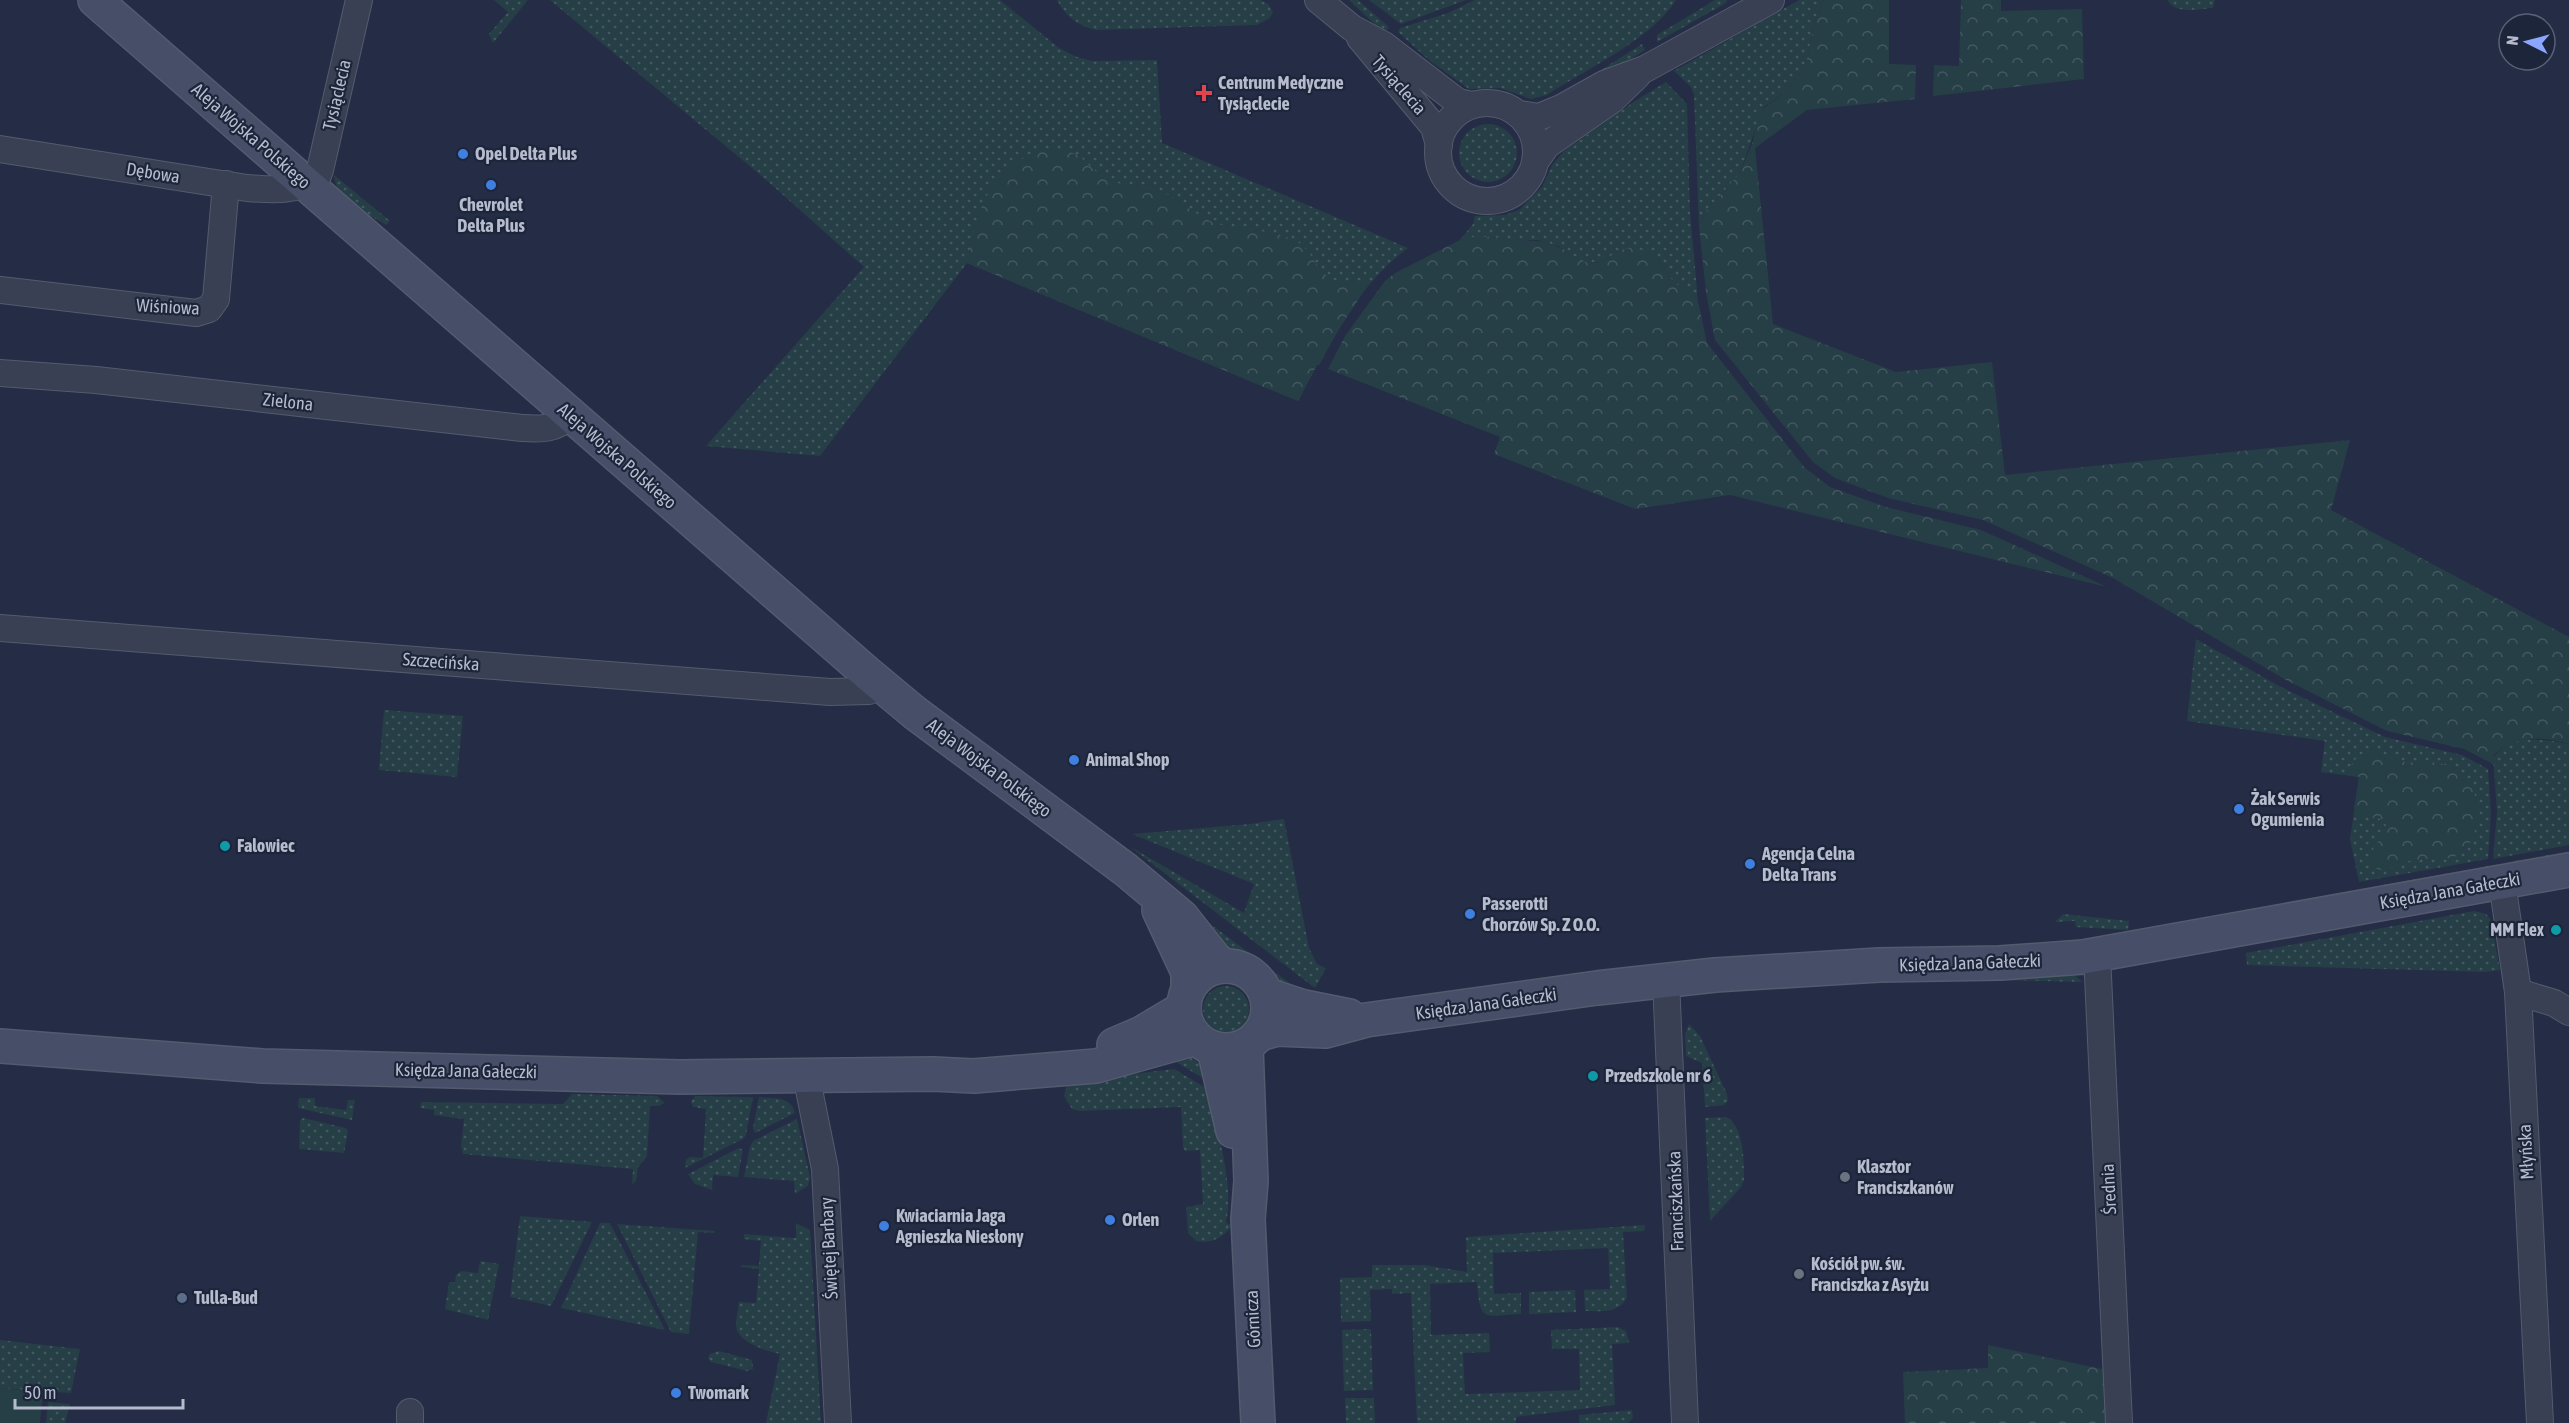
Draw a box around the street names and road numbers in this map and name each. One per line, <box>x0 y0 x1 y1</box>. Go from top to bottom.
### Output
street label: Tysiąclecia <box>1368 51 1431 119</box>
street label: Tysiąclecia <box>318 57 355 132</box>
street label: Aleja Wojska Polskiego <box>188 78 315 193</box>
street label: Dębowa <box>125 158 181 187</box>
street label: Wiśniowa <box>136 294 200 319</box>
street label: Zielona <box>262 388 314 415</box>
street label: Aleja Wojska Polskiego <box>554 398 681 513</box>
street label: Szczecińska <box>402 648 480 675</box>
street label: Aleja Wojska Polskiego <box>923 714 1056 821</box>
street label: Księdza Jana Gałeczki <box>2378 868 2522 913</box>
street label: Księdza Jana Gałeczki <box>1899 950 2041 975</box>
street label: Księdza Jana Gałeczki <box>1414 983 1558 1024</box>
street label: Księdza Jana Gałeczki <box>395 1059 537 1082</box>
street label: Młyńska <box>2514 1124 2537 1180</box>
street label: Franciszkańska <box>1663 1151 1688 1251</box>
street label: Średnia <box>2097 1163 2120 1215</box>
street label: Świętej Barbary <box>815 1197 842 1300</box>
street label: Górnicza <box>1241 1290 1264 1348</box>

